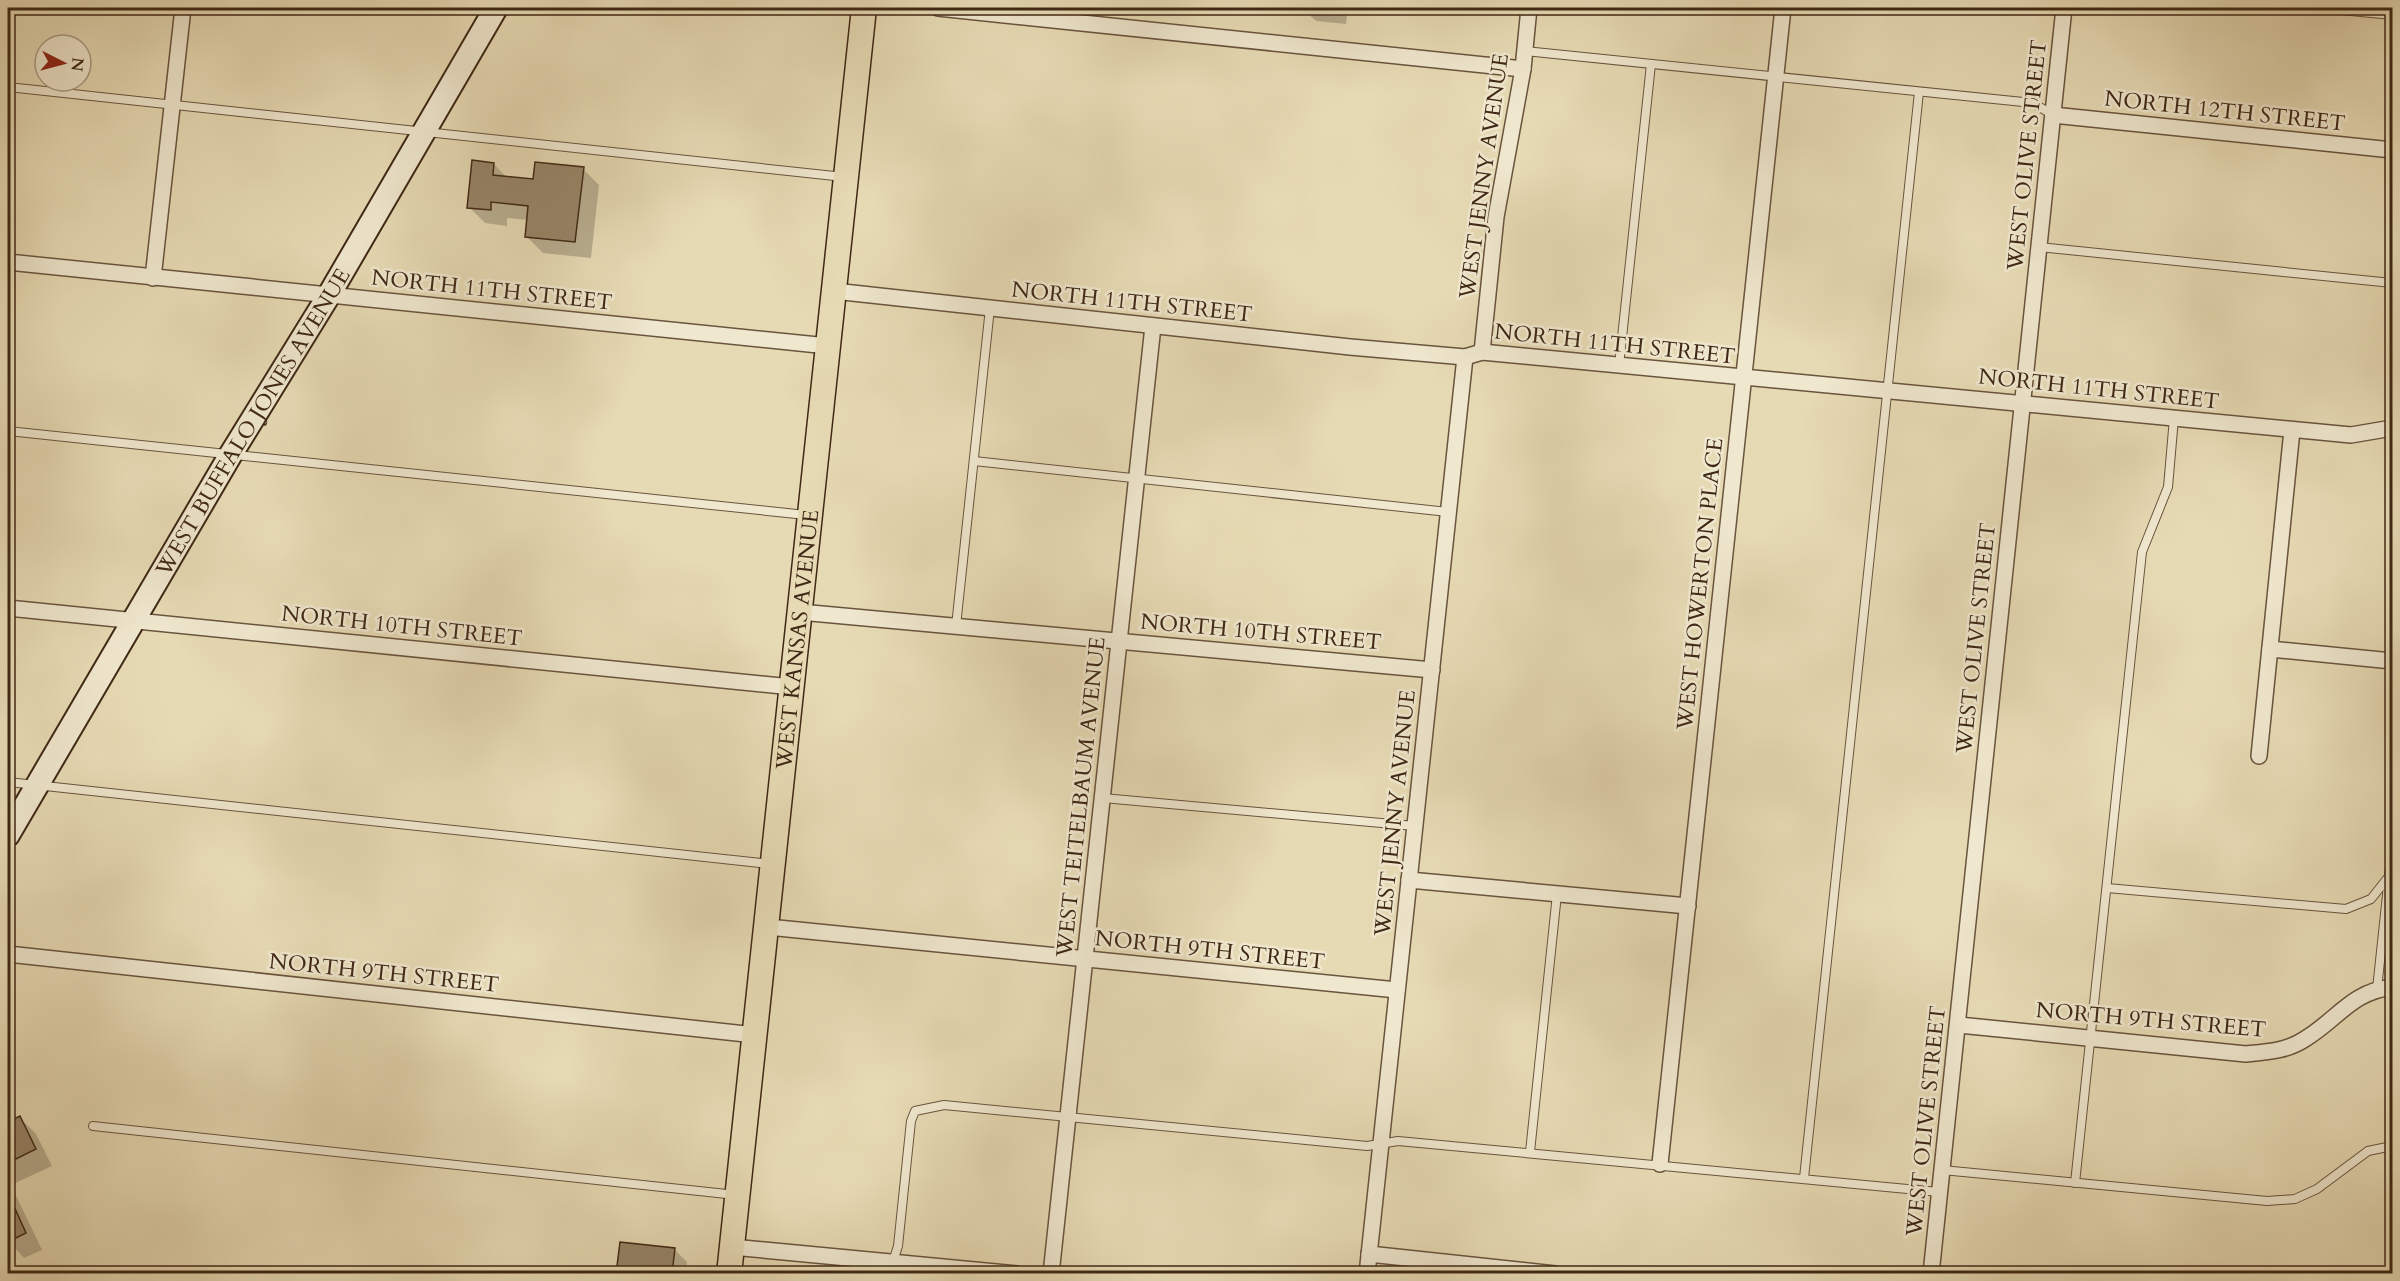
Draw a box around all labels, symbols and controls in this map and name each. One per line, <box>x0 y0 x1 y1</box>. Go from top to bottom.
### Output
north arrow <box>33 33 93 93</box>
street label: WEST OLIVE STREET <box>2000 38 2054 273</box>
street label: WEST JENNY AVENUE <box>1452 51 1516 302</box>
text: N <box>65 56 89 73</box>
street label: NORTH 12TH STREET <box>2103 83 2347 139</box>
street label: NORTH 11TH STREET <box>370 262 614 318</box>
street label: WEST BUFFALO JONES AVENUE <box>148 263 357 583</box>
street label: NORTH 11TH STREET <box>1010 274 1254 330</box>
street label: NORTH 11TH STREET <box>1493 316 1737 372</box>
street label: NORTH 11TH STREET <box>1977 361 2221 417</box>
street label: WEST HOWERTON PLACE <box>1670 437 1730 733</box>
street label: WEST KANSAS AVENUE <box>769 508 826 772</box>
street label: WEST OLIVE STREET <box>1949 521 2003 756</box>
street label: NORTH 10TH STREET <box>280 598 524 654</box>
street label: NORTH 10TH STREET <box>1139 607 1383 657</box>
street label: WEST TEITELBAUM AVENUE <box>1049 635 1113 960</box>
street label: WEST JENNY AVENUE <box>1367 688 1423 939</box>
street label: NORTH 9TH STREET <box>1094 923 1326 977</box>
street label: NORTH 9TH STREET <box>268 946 500 1000</box>
street label: NORTH 9TH STREET <box>2035 995 2267 1045</box>
street label: WEST OLIVE STREET <box>1899 1004 1953 1239</box>

